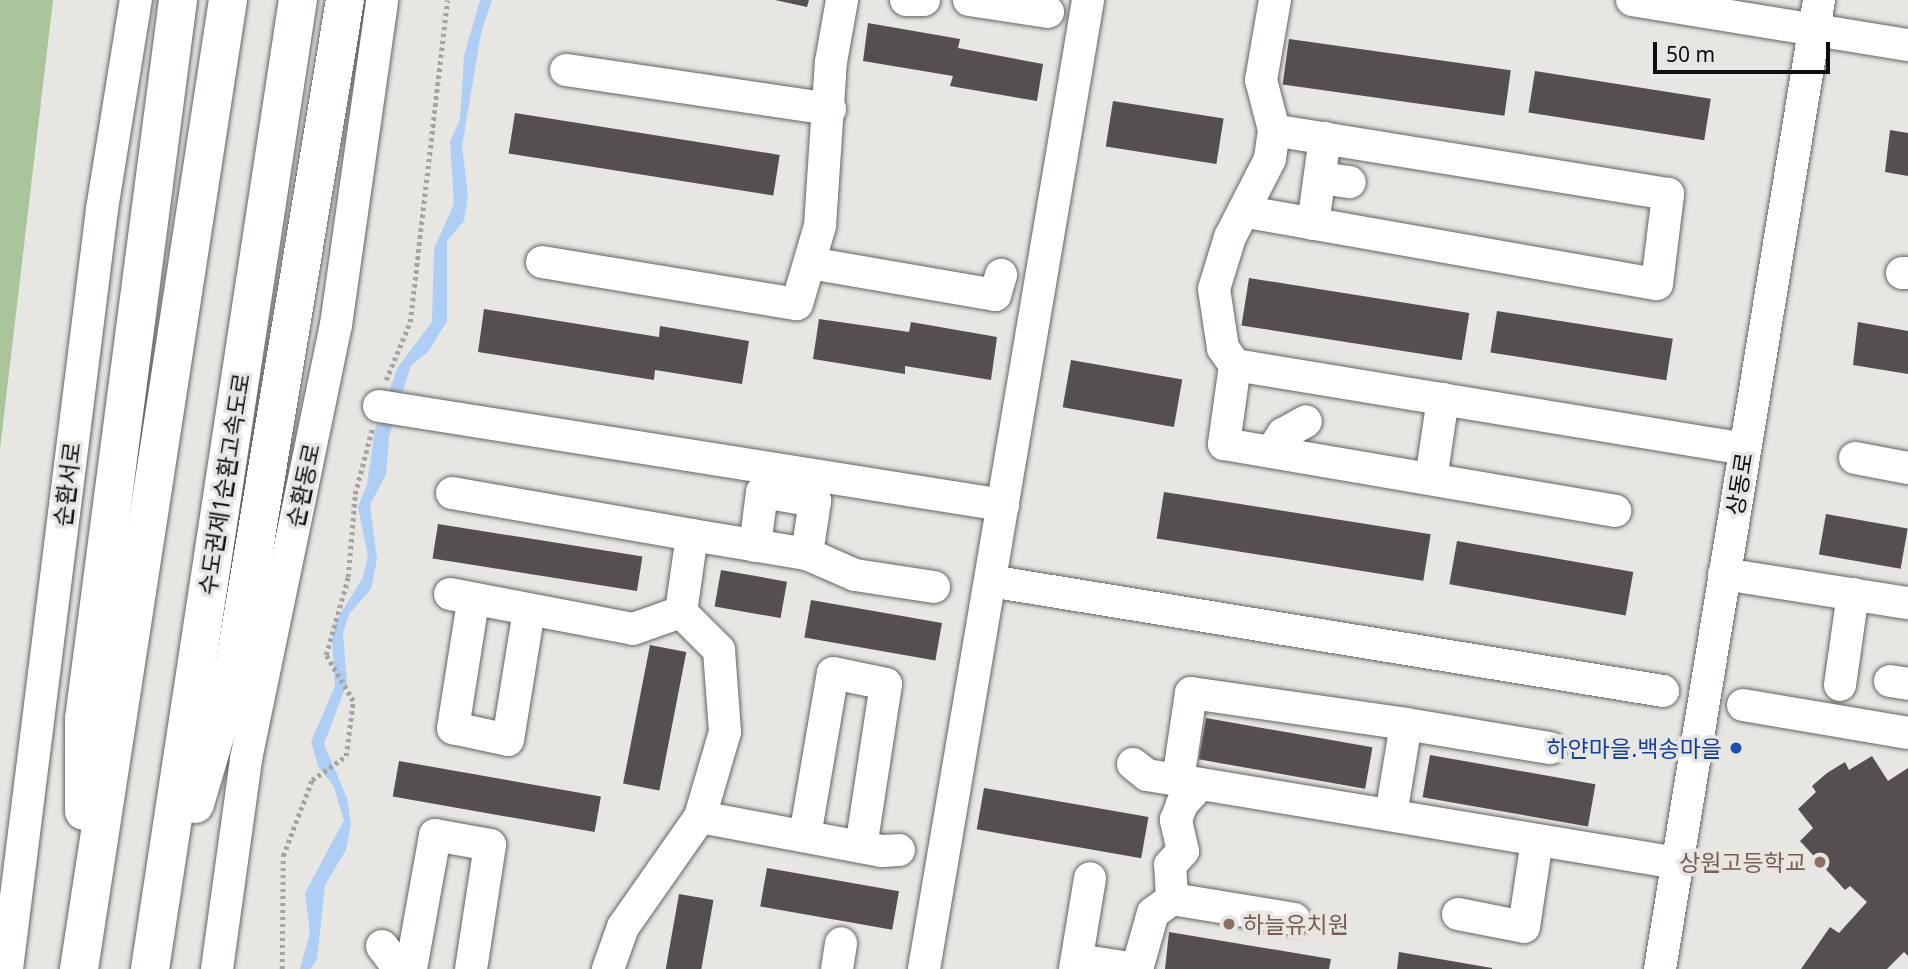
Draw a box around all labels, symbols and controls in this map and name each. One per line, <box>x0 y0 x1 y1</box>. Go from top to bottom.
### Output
scale bar <box>1656 28 1833 72</box>
text: 50 m <box>1666 40 1715 68</box>
street label: 수도권제1순환고속도로 <box>193 371 255 597</box>
street label: 순환서로 <box>48 440 86 528</box>
street label: 순환동로 <box>281 441 325 529</box>
street label: 상동로 <box>1720 450 1758 518</box>
place label: 하얀마을.백송마을 <box>1547 734 1722 762</box>
marker: 하얀마을.백송마을 <box>1728 740 1744 756</box>
place label: 상원고등학교 <box>1679 848 1806 876</box>
marker: 상원고등학교 <box>1812 854 1828 870</box>
place label: 하늘유치원 <box>1243 910 1349 938</box>
marker: 하늘유치원 <box>1221 916 1237 932</box>

